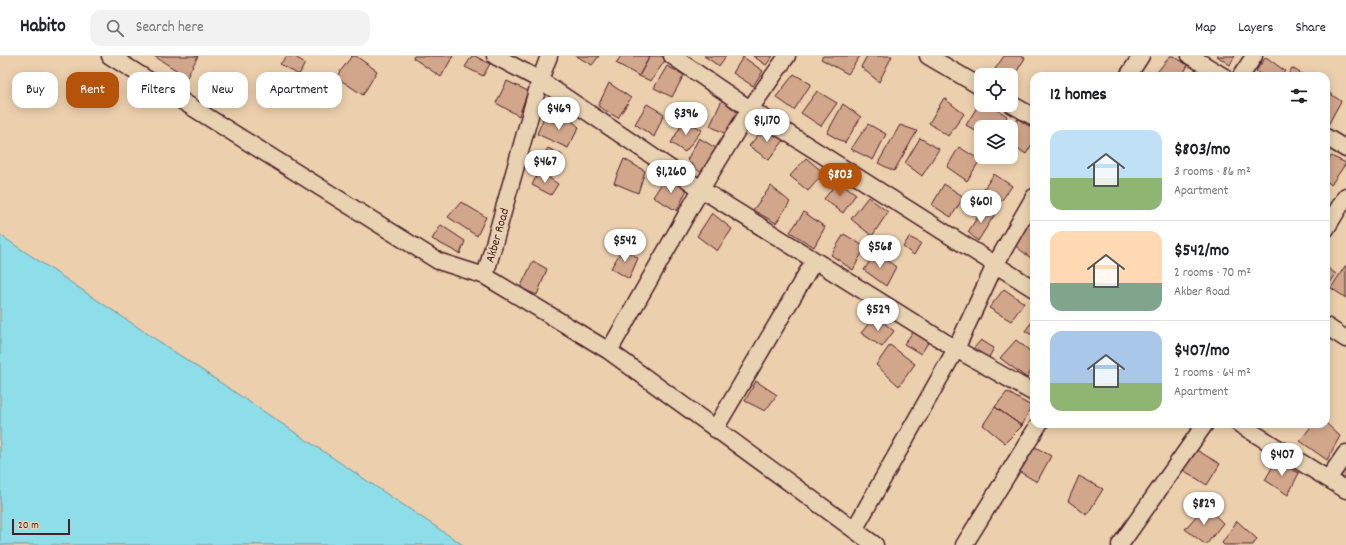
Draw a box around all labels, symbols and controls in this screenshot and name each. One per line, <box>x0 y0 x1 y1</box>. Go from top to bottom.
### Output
search box <box>90 10 370 46</box>
text: Habito <box>20 14 66 41</box>
icon: search <box>104 17 126 39</box>
text: Search here <box>136 17 204 39</box>
text: Map <box>1195 18 1216 38</box>
text: Layers <box>1238 18 1273 38</box>
text: Share <box>1295 18 1326 38</box>
map controls <box>974 68 1018 164</box>
button: locate <box>974 68 1018 112</box>
chip: Buy <box>12 72 58 108</box>
chip: Rent <box>66 72 119 108</box>
chip: Filters <box>127 72 190 108</box>
chip: New <box>198 72 248 108</box>
chip: Apartment <box>256 72 342 108</box>
text: 12 homes <box>1050 84 1107 108</box>
icon: filters <box>1288 85 1310 107</box>
pin: $469 <box>535 97 583 131</box>
text: $469 <box>547 100 571 119</box>
pin: $396 <box>662 102 710 136</box>
text: $396 <box>674 105 698 124</box>
pin: $1,170 <box>734 109 800 143</box>
text: $1,170 <box>754 112 780 131</box>
button: layers <box>974 120 1018 164</box>
text: $803/mo <box>1174 139 1230 163</box>
icon: home <box>1082 146 1130 194</box>
pin: $467 <box>521 150 569 184</box>
text: $467 <box>533 153 557 172</box>
pin: $1,260 <box>638 160 704 194</box>
text: $1,260 <box>655 163 687 182</box>
pin: $803 <box>816 163 864 197</box>
text: 3 rooms · 86 m² <box>1174 163 1251 182</box>
text: $803 <box>828 166 852 185</box>
text: Apartment <box>1174 182 1228 201</box>
pin: $601 <box>957 190 1005 224</box>
text: $601 <box>970 193 992 212</box>
street label: Akber Road <box>482 206 515 265</box>
pin: $542 <box>601 229 649 263</box>
text: $542 <box>613 232 637 251</box>
pin: $568 <box>856 235 904 269</box>
text: $568 <box>868 238 892 257</box>
text: $542/mo <box>1174 240 1229 264</box>
icon: home <box>1082 247 1130 295</box>
text: 2 rooms · 70 m² <box>1174 264 1251 283</box>
text: Akber Road <box>1174 283 1230 302</box>
pin: $529 <box>854 298 902 332</box>
text: $529 <box>866 301 890 320</box>
text: $407/mo <box>1174 340 1230 364</box>
icon: home <box>1082 347 1130 395</box>
text: 2 rooms · 64 m² <box>1174 364 1251 383</box>
text: Apartment <box>1174 383 1228 402</box>
pin: $407 <box>1258 443 1306 477</box>
text: $407 <box>1270 446 1294 465</box>
pin: $829 <box>1180 492 1228 526</box>
text: $829 <box>1192 495 1216 514</box>
scale bar <box>12 517 70 536</box>
text: 20 m <box>18 518 39 534</box>

